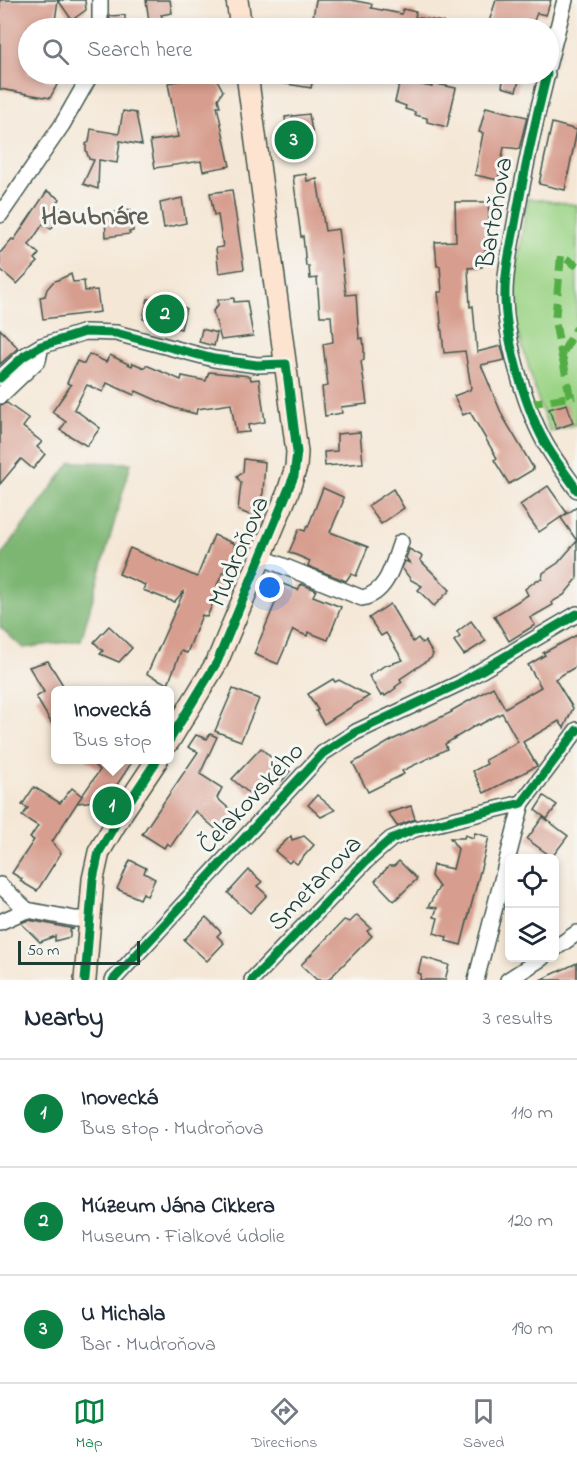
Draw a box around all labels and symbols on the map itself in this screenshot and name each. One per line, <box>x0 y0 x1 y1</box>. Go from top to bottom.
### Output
pin: 3 <box>274 118 314 162</box>
street label: Bartoňova <box>467 154 524 273</box>
district label: Haubnáre <box>41 198 150 237</box>
pin: 2 <box>146 292 184 336</box>
street label: Mudroňova <box>200 491 280 613</box>
your location <box>255 573 284 602</box>
street label: Čelakovského <box>190 734 314 864</box>
pin: 1 <box>92 784 132 828</box>
street label: Smetanova <box>260 827 372 941</box>
scale bar <box>18 938 140 966</box>

